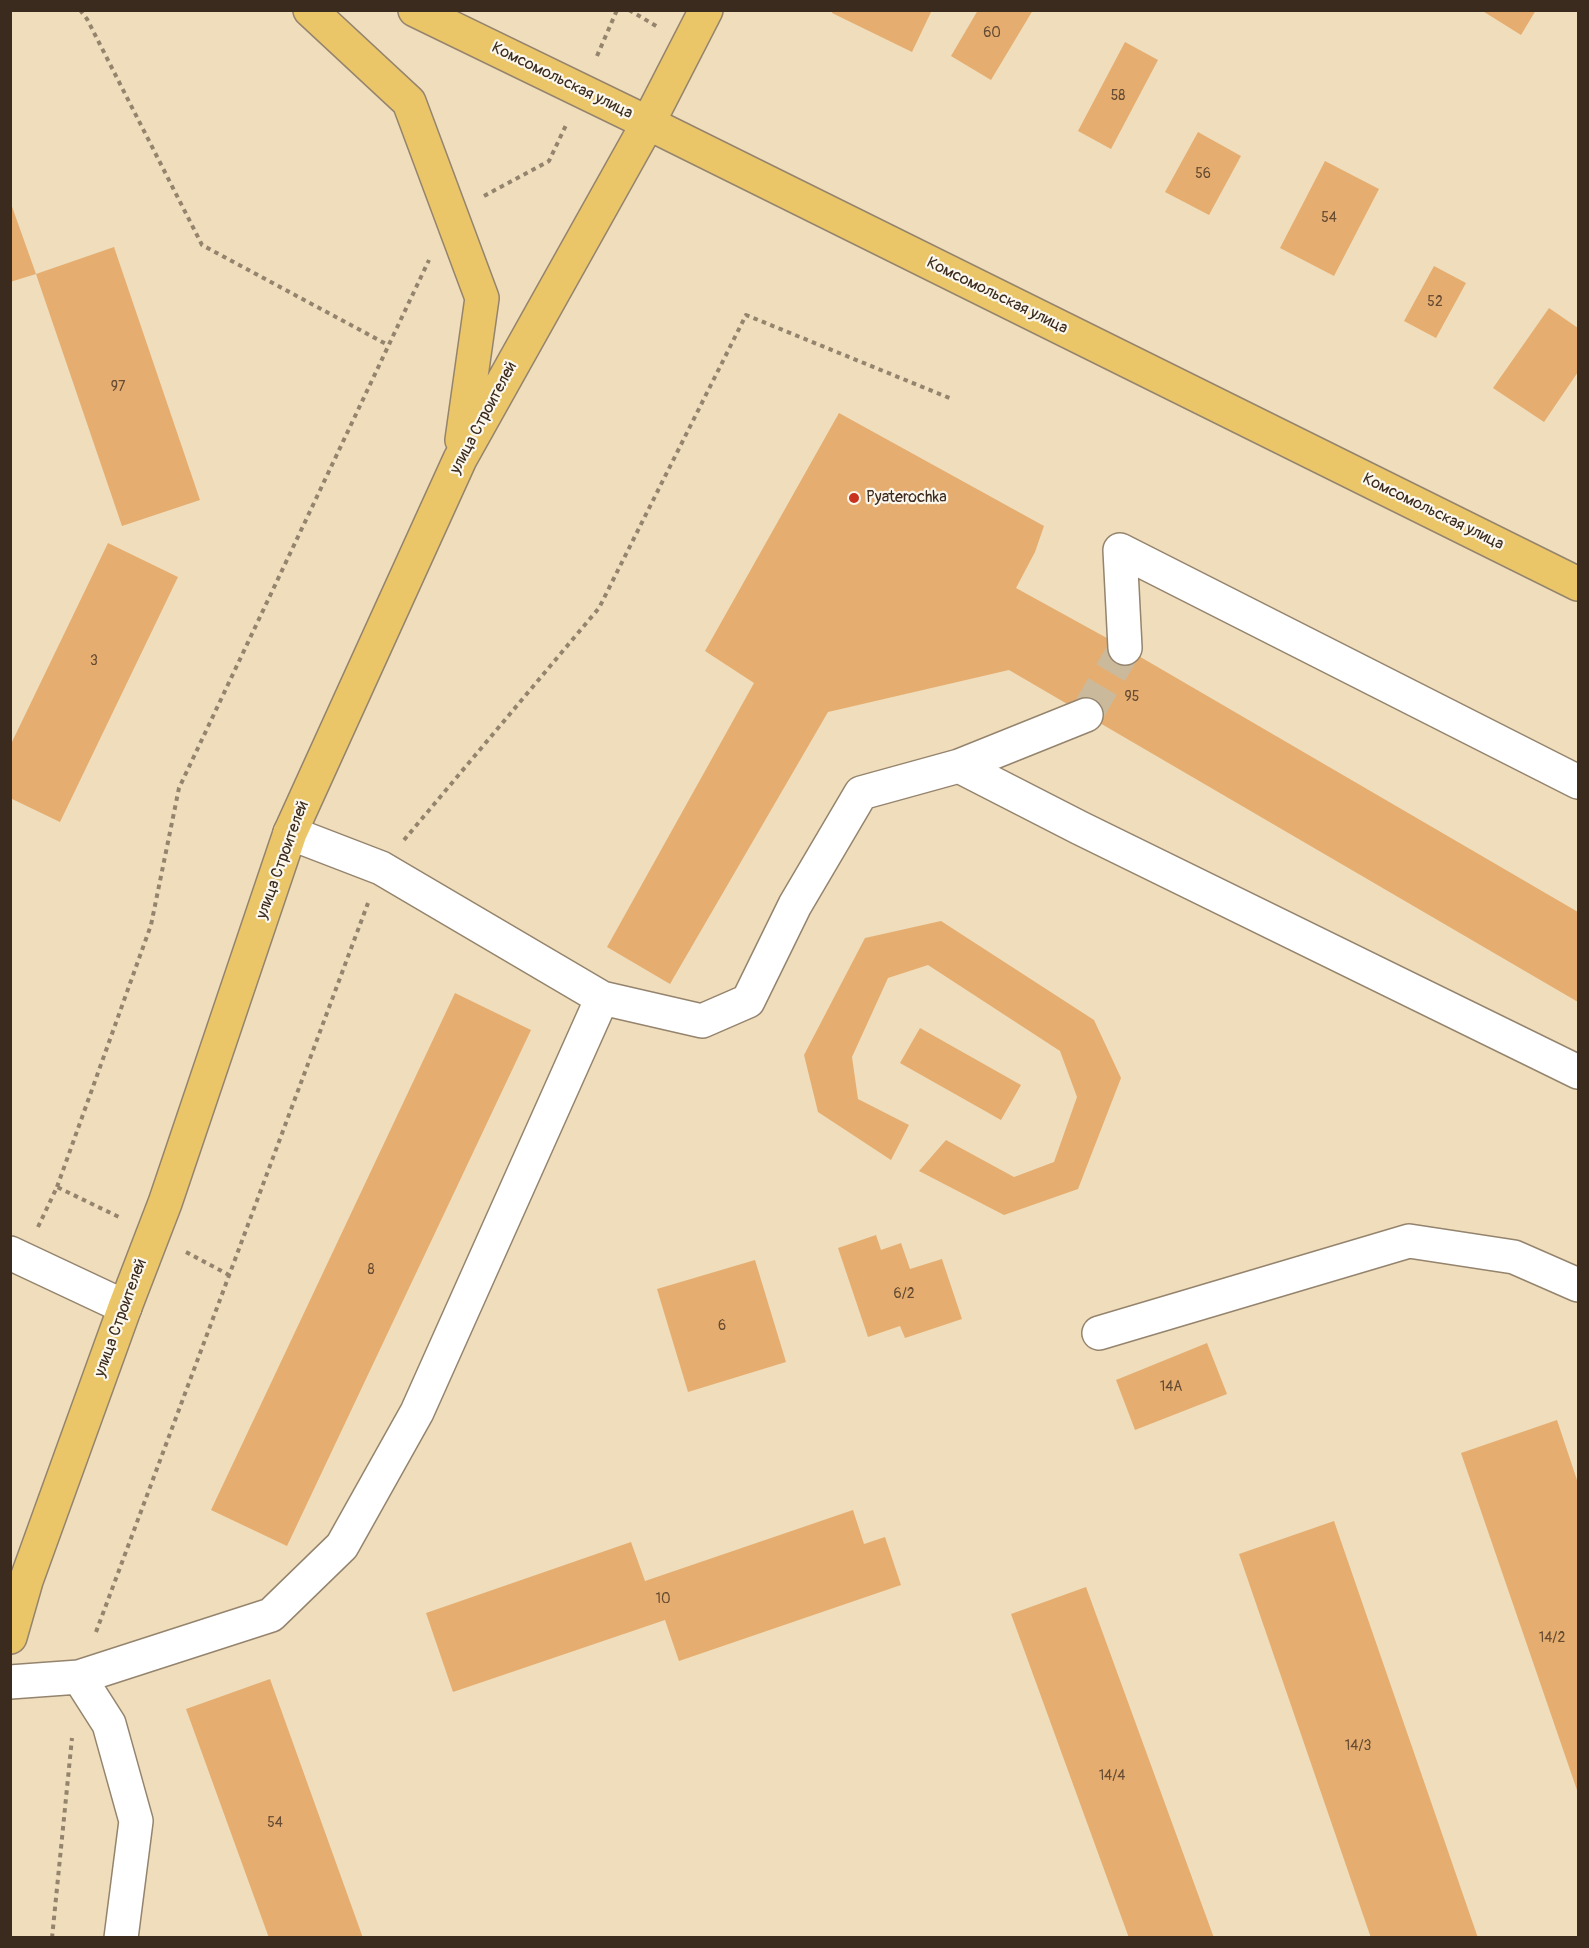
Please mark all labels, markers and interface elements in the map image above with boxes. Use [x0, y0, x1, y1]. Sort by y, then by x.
house number: 60 [983, 25, 1001, 41]
street label: Комсомольская улица [488, 38, 636, 124]
house number: 58 [1111, 88, 1125, 104]
house number: 56 [1195, 166, 1211, 182]
house number: 54 [1321, 210, 1337, 226]
street label: Комсомольская улица [923, 253, 1071, 339]
house number: 52 [1427, 294, 1443, 310]
street label: улица Строителей [446, 359, 522, 477]
house number: 97 [111, 379, 125, 395]
street label: Комсомольская улица [1359, 469, 1507, 555]
place label: Pyaterochka [866, 488, 947, 508]
marker: Pyaterochka [847, 491, 861, 505]
house number: 3 [90, 653, 98, 669]
house number: 95 [1125, 689, 1139, 705]
street label: улица Строителей [253, 798, 313, 922]
street label: улица Строителей [91, 1256, 151, 1380]
house number: 8 [367, 1262, 375, 1278]
house number: 6/2 [894, 1286, 914, 1302]
house number: 6 [718, 1318, 726, 1334]
house number: 14А [1160, 1379, 1182, 1395]
house number: 10 [655, 1591, 671, 1607]
house number: 14/2 [1539, 1630, 1565, 1646]
house number: 14/3 [1345, 1738, 1371, 1754]
house number: 14/4 [1099, 1768, 1125, 1784]
house number: 54 [267, 1815, 283, 1831]

